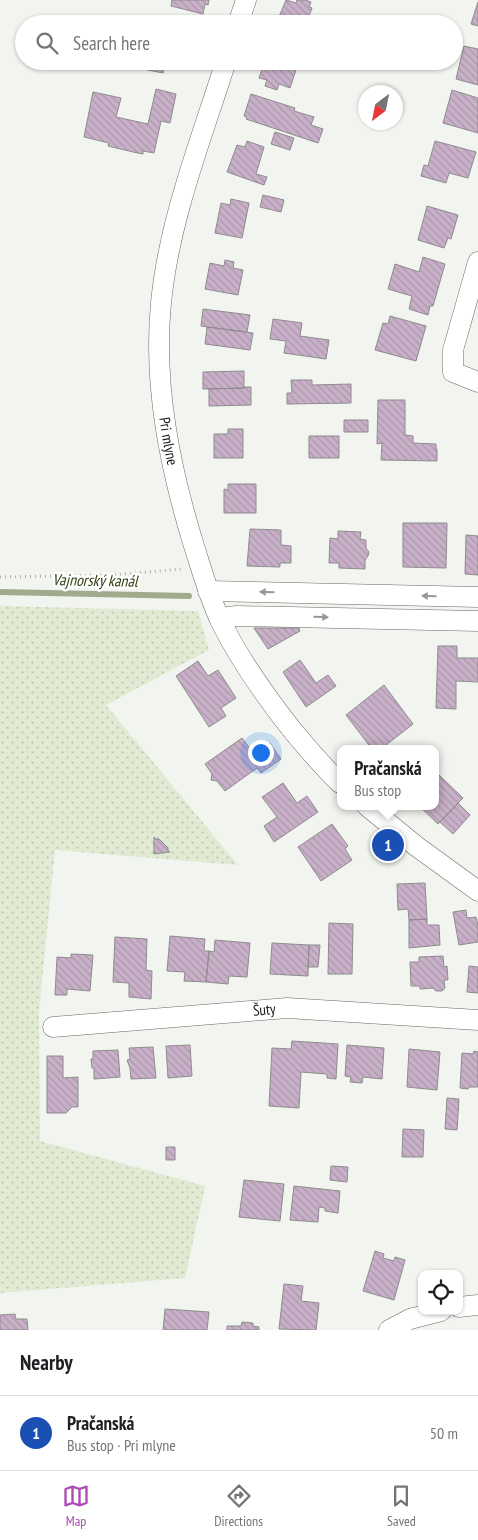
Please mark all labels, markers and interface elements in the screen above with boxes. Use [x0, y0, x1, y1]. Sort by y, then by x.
search box [15, 15, 463, 70]
icon: search [33, 29, 61, 57]
text: Search here [73, 31, 150, 55]
north arrow [358, 85, 403, 130]
street label: Pri mlyne [155, 416, 182, 467]
water label: Vajnorský kanál [52, 569, 139, 591]
one-way arrow [259, 588, 275, 596]
one-way arrow [421, 591, 437, 599]
one-way arrow [313, 614, 329, 622]
your location [248, 740, 274, 766]
popup [337, 745, 439, 810]
text: Pračanská [354, 756, 422, 780]
text: Bus stop [354, 780, 401, 800]
pin: 1 [372, 826, 404, 864]
street label: Šuty [252, 999, 277, 1020]
map controls [418, 1270, 463, 1315]
button: locate [418, 1270, 463, 1315]
text: Nearby [20, 1349, 73, 1376]
text: Pračanská [67, 1411, 134, 1435]
text: 1 [32, 1423, 40, 1443]
text: 50 m [430, 1423, 458, 1443]
text: Bus stop · Pri mlyne [67, 1435, 176, 1455]
tab: Map [62, 1482, 90, 1530]
tab: Directions [214, 1482, 263, 1530]
tab: Saved [387, 1482, 416, 1530]

